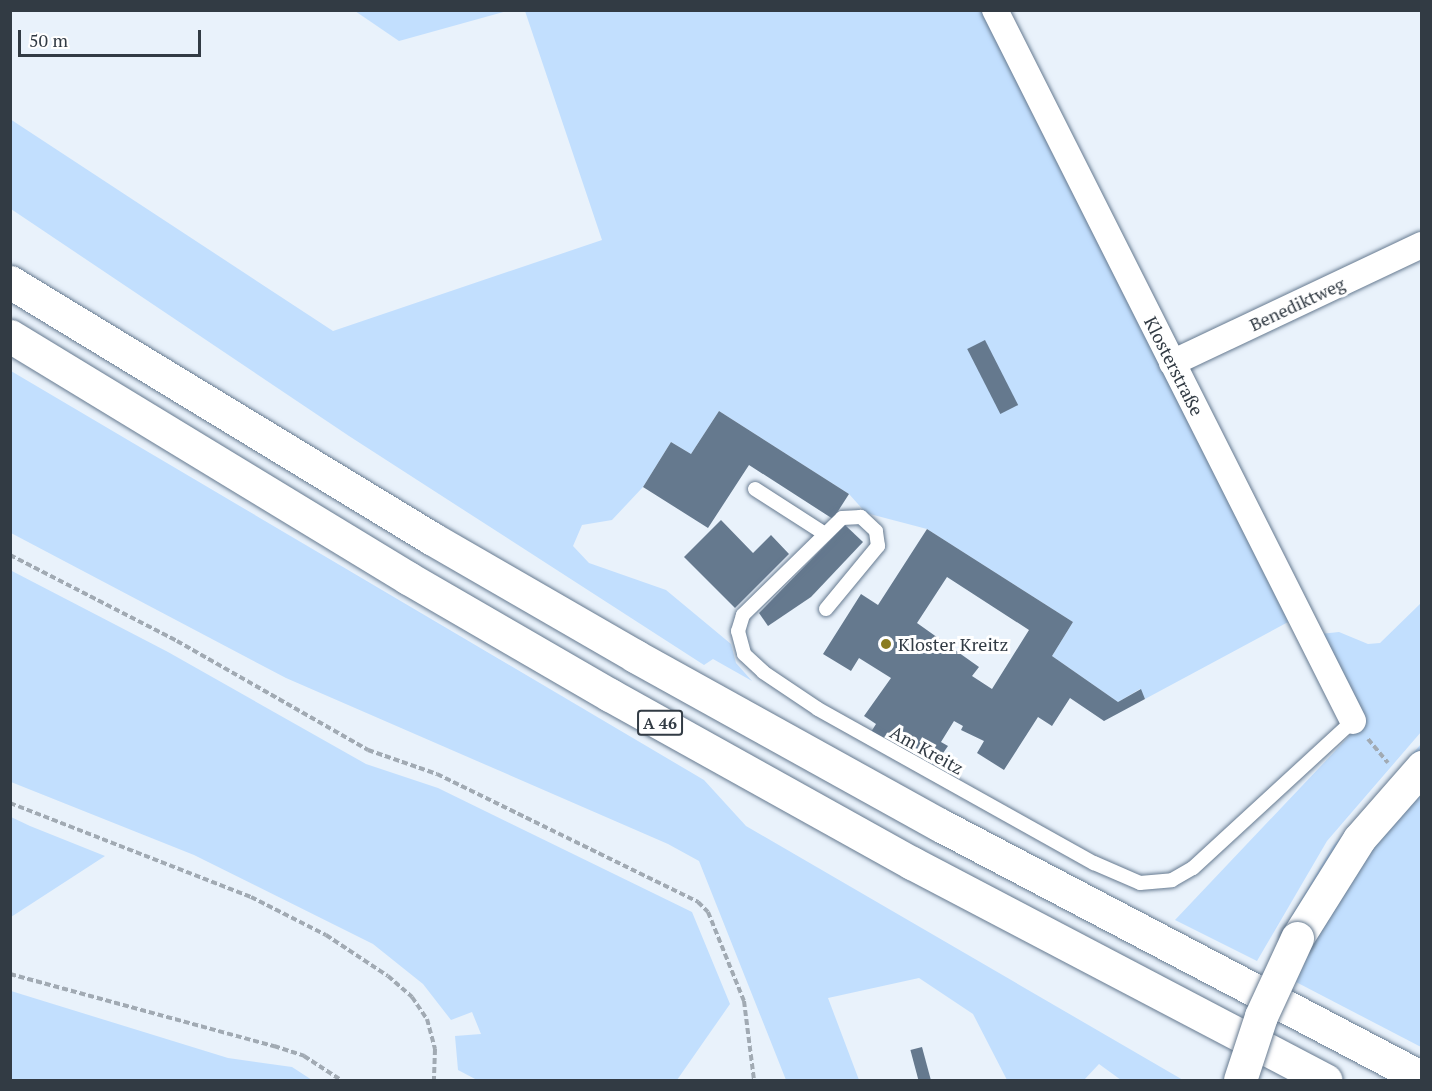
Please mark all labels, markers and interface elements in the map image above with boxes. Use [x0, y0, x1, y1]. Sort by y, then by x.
scale bar [21, 18, 204, 56]
text: 50 m [29, 28, 68, 52]
street label: Benediktweg [1246, 273, 1348, 335]
street label: Klosterstraße [1140, 313, 1208, 419]
place label: Kloster Kreitz [898, 633, 1008, 655]
marker: Kloster Kreitz [879, 637, 893, 651]
road number: A 46 [636, 710, 684, 736]
street label: Am Kreitz [886, 721, 968, 779]

